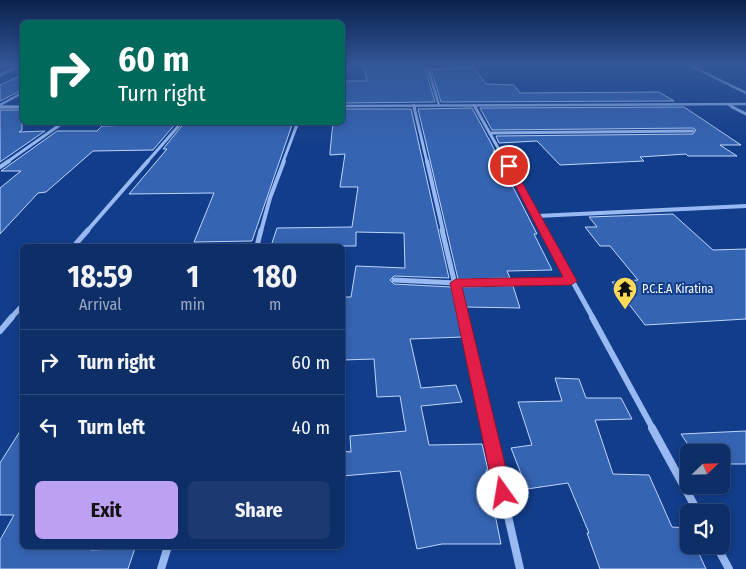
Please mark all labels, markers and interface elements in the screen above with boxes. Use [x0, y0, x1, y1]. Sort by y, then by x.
text: 60 m [118, 38, 189, 80]
icon: right [35, 40, 100, 105]
text: Turn right [118, 80, 206, 107]
pin [488, 145, 530, 187]
icon: arrive [495, 152, 523, 180]
text: 18:59 [67, 259, 133, 295]
text: 1 [186, 259, 199, 295]
text: 180 [253, 259, 298, 295]
temple icon: P.C.E.A Kiratina [612, 276, 638, 310]
place label: P.C.E.A Kiratina [642, 282, 713, 296]
text: Arrival [79, 295, 121, 314]
text: min [180, 295, 205, 314]
text: m [269, 295, 281, 314]
icon: right [35, 348, 63, 376]
text: Turn right [78, 351, 155, 374]
text: 60 m [292, 351, 330, 374]
icon: left [35, 413, 63, 441]
text: Turn left [78, 416, 145, 439]
text: 40 m [292, 416, 330, 439]
north arrow [680, 444, 730, 494]
map controls [680, 444, 730, 554]
position arrow [476, 466, 528, 518]
button: Exit [35, 481, 178, 539]
button: Share [188, 481, 330, 539]
button: sound [680, 504, 730, 554]

